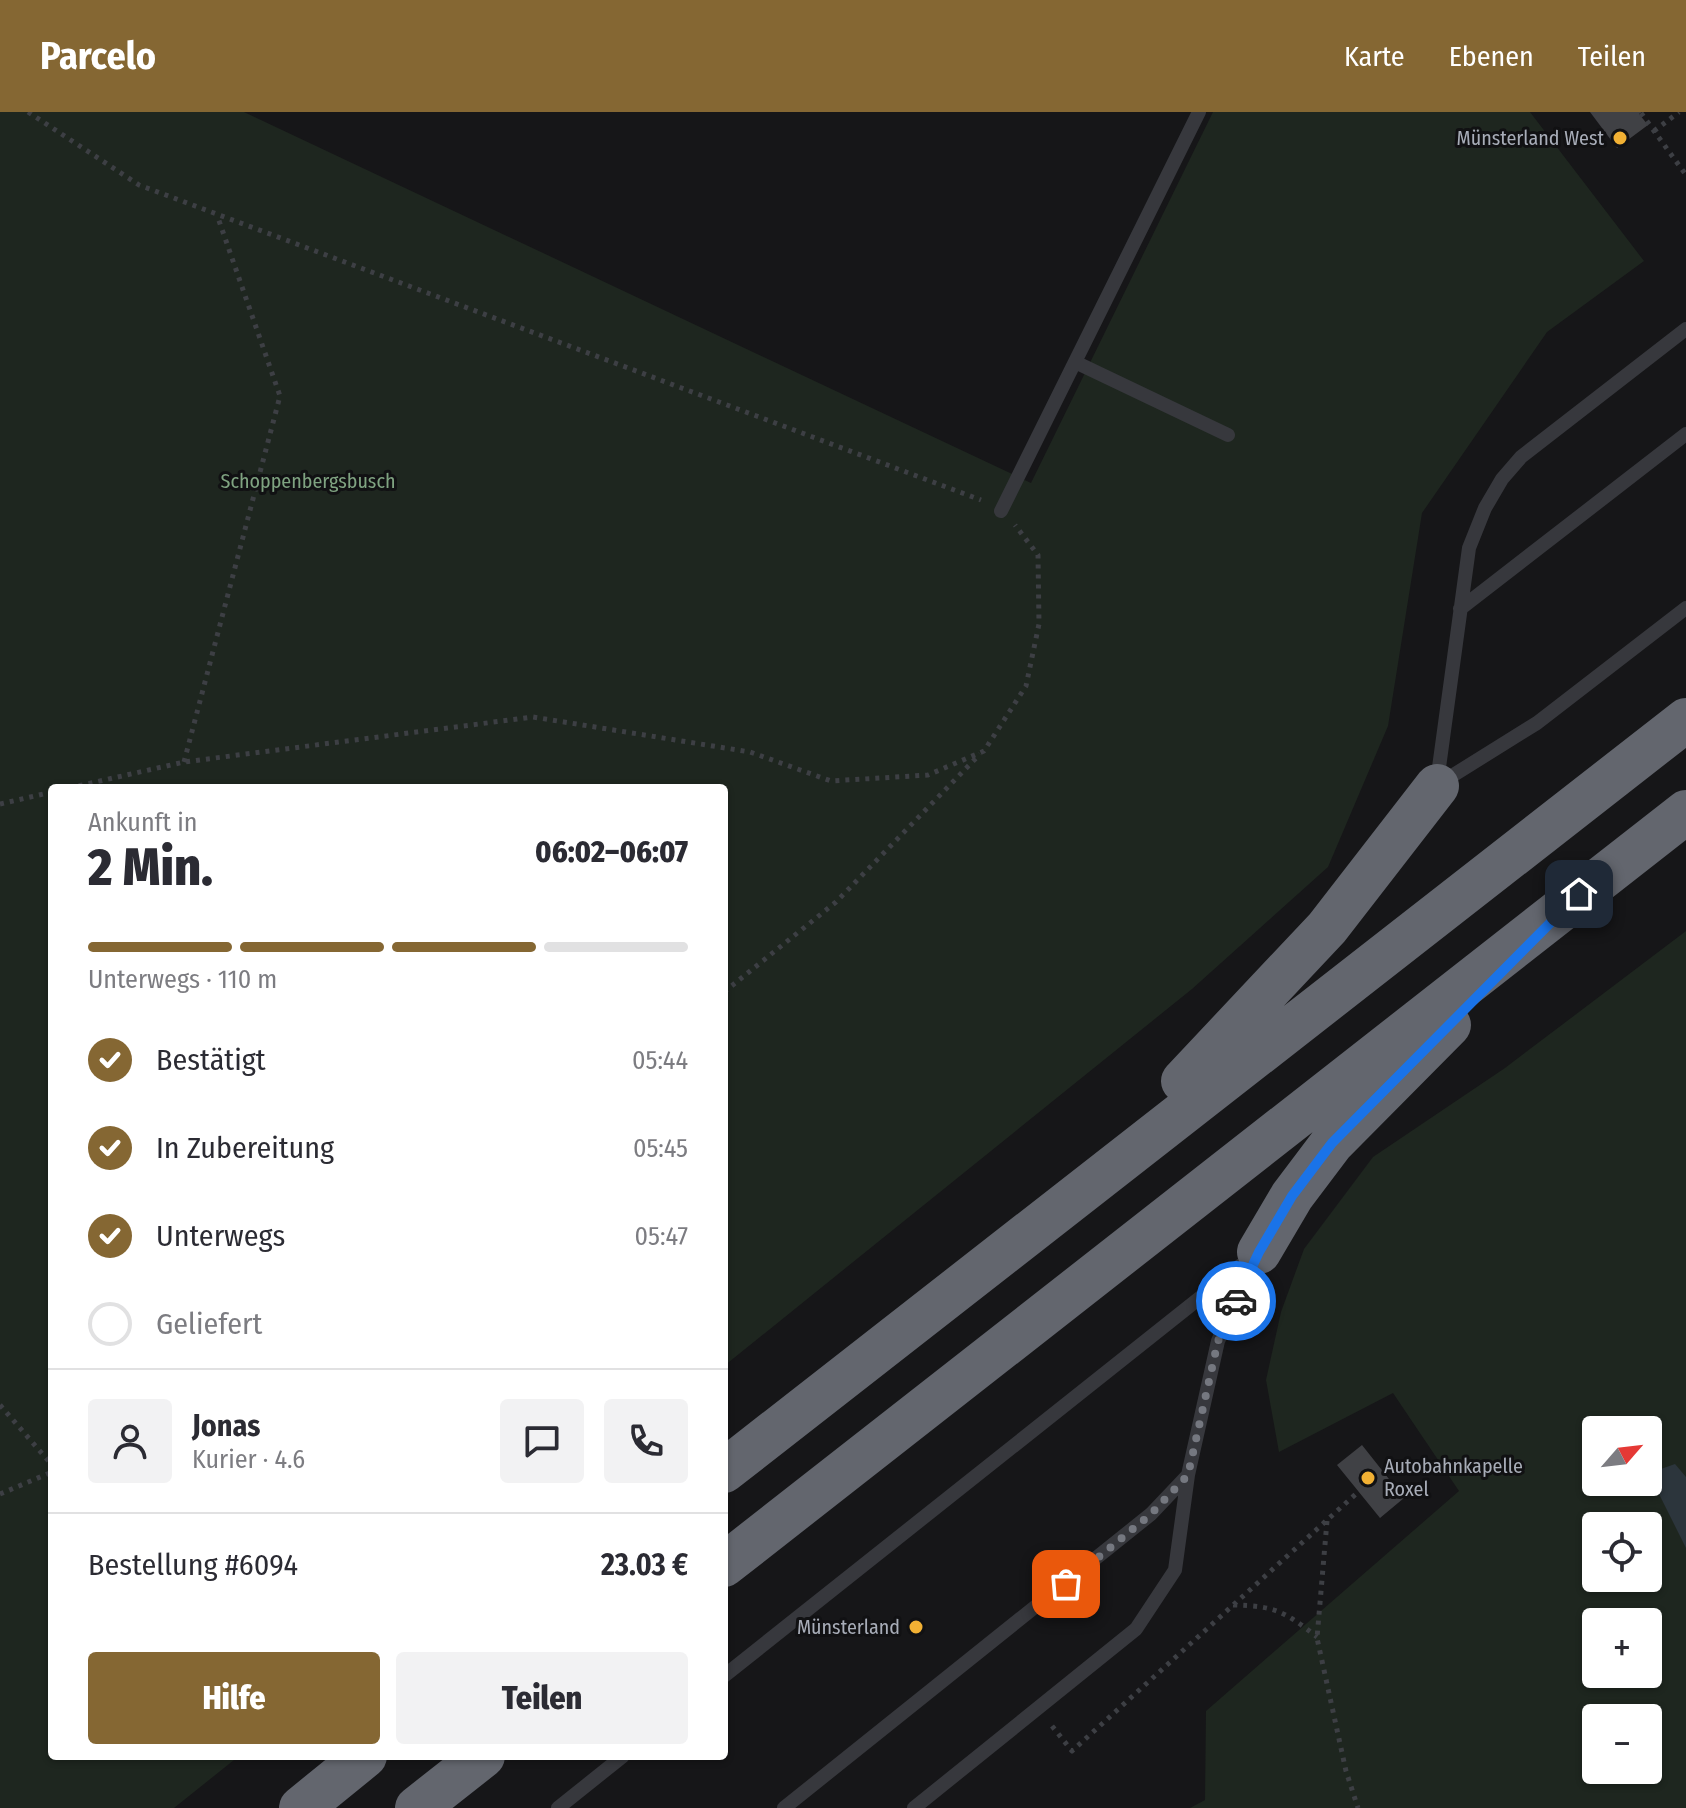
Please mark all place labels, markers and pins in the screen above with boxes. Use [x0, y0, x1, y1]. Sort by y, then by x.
place label: Münsterland West [1456, 126, 1604, 150]
marker: Münsterland West [1611, 129, 1629, 147]
pin [1545, 860, 1613, 928]
place label: Autobahnkapelle Roxel [1384, 1454, 1523, 1501]
marker: Autobahnkapelle Roxel [1359, 1469, 1377, 1487]
pin [1032, 1550, 1100, 1618]
place label: Münsterland [797, 1615, 900, 1639]
marker: Münsterland [907, 1618, 925, 1636]

